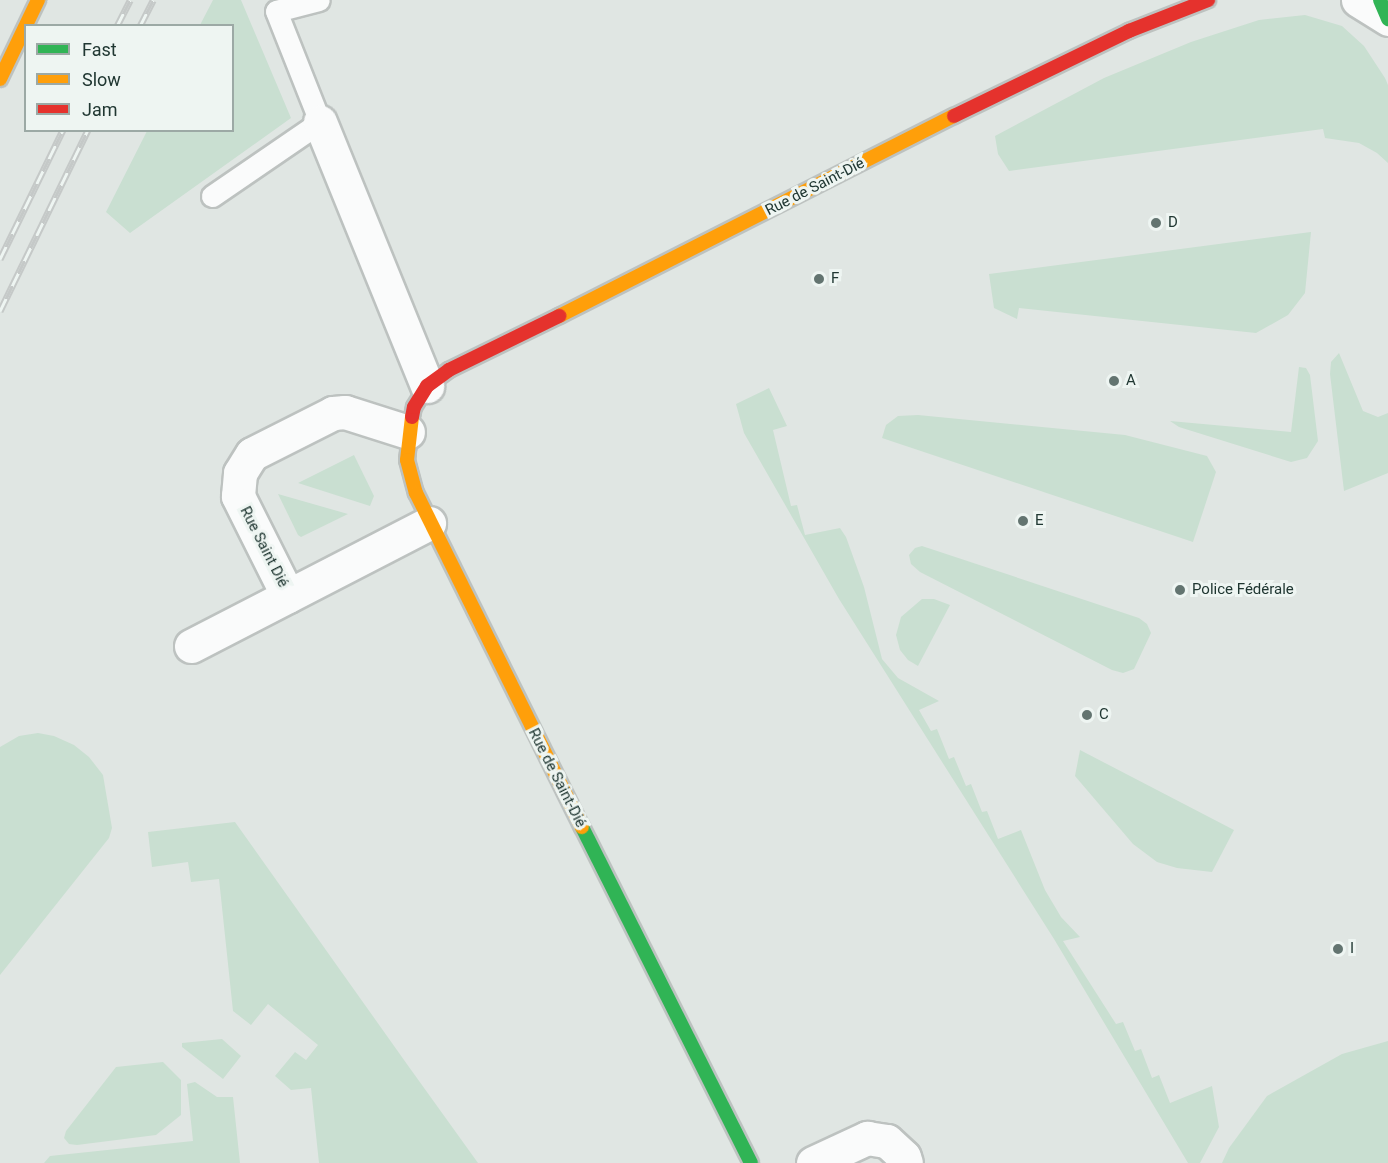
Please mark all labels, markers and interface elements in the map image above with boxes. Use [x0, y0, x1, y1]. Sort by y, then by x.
legend [24, 24, 234, 132]
text: Fast [82, 39, 117, 60]
text: Slow [82, 69, 121, 90]
text: Jam [82, 99, 118, 120]
street label: Rue de Saint-Dié [762, 154, 868, 220]
place label: D [1168, 214, 1178, 232]
marker: D [1149, 216, 1163, 230]
place label: F [831, 270, 839, 288]
marker: F [812, 272, 826, 286]
place label: A [1126, 372, 1136, 390]
marker: A [1107, 374, 1121, 388]
street label: Rue Saint Dié [236, 504, 292, 590]
place label: E [1035, 512, 1044, 530]
marker: E [1016, 514, 1030, 528]
place label: Police Fédérale [1192, 581, 1294, 599]
marker: Police Fédérale [1173, 583, 1187, 597]
place label: C [1099, 706, 1109, 724]
marker: C [1080, 708, 1094, 722]
street label: Rue de Saint-Dié [524, 725, 590, 831]
place label: I [1350, 940, 1354, 958]
marker: I [1331, 942, 1345, 956]

